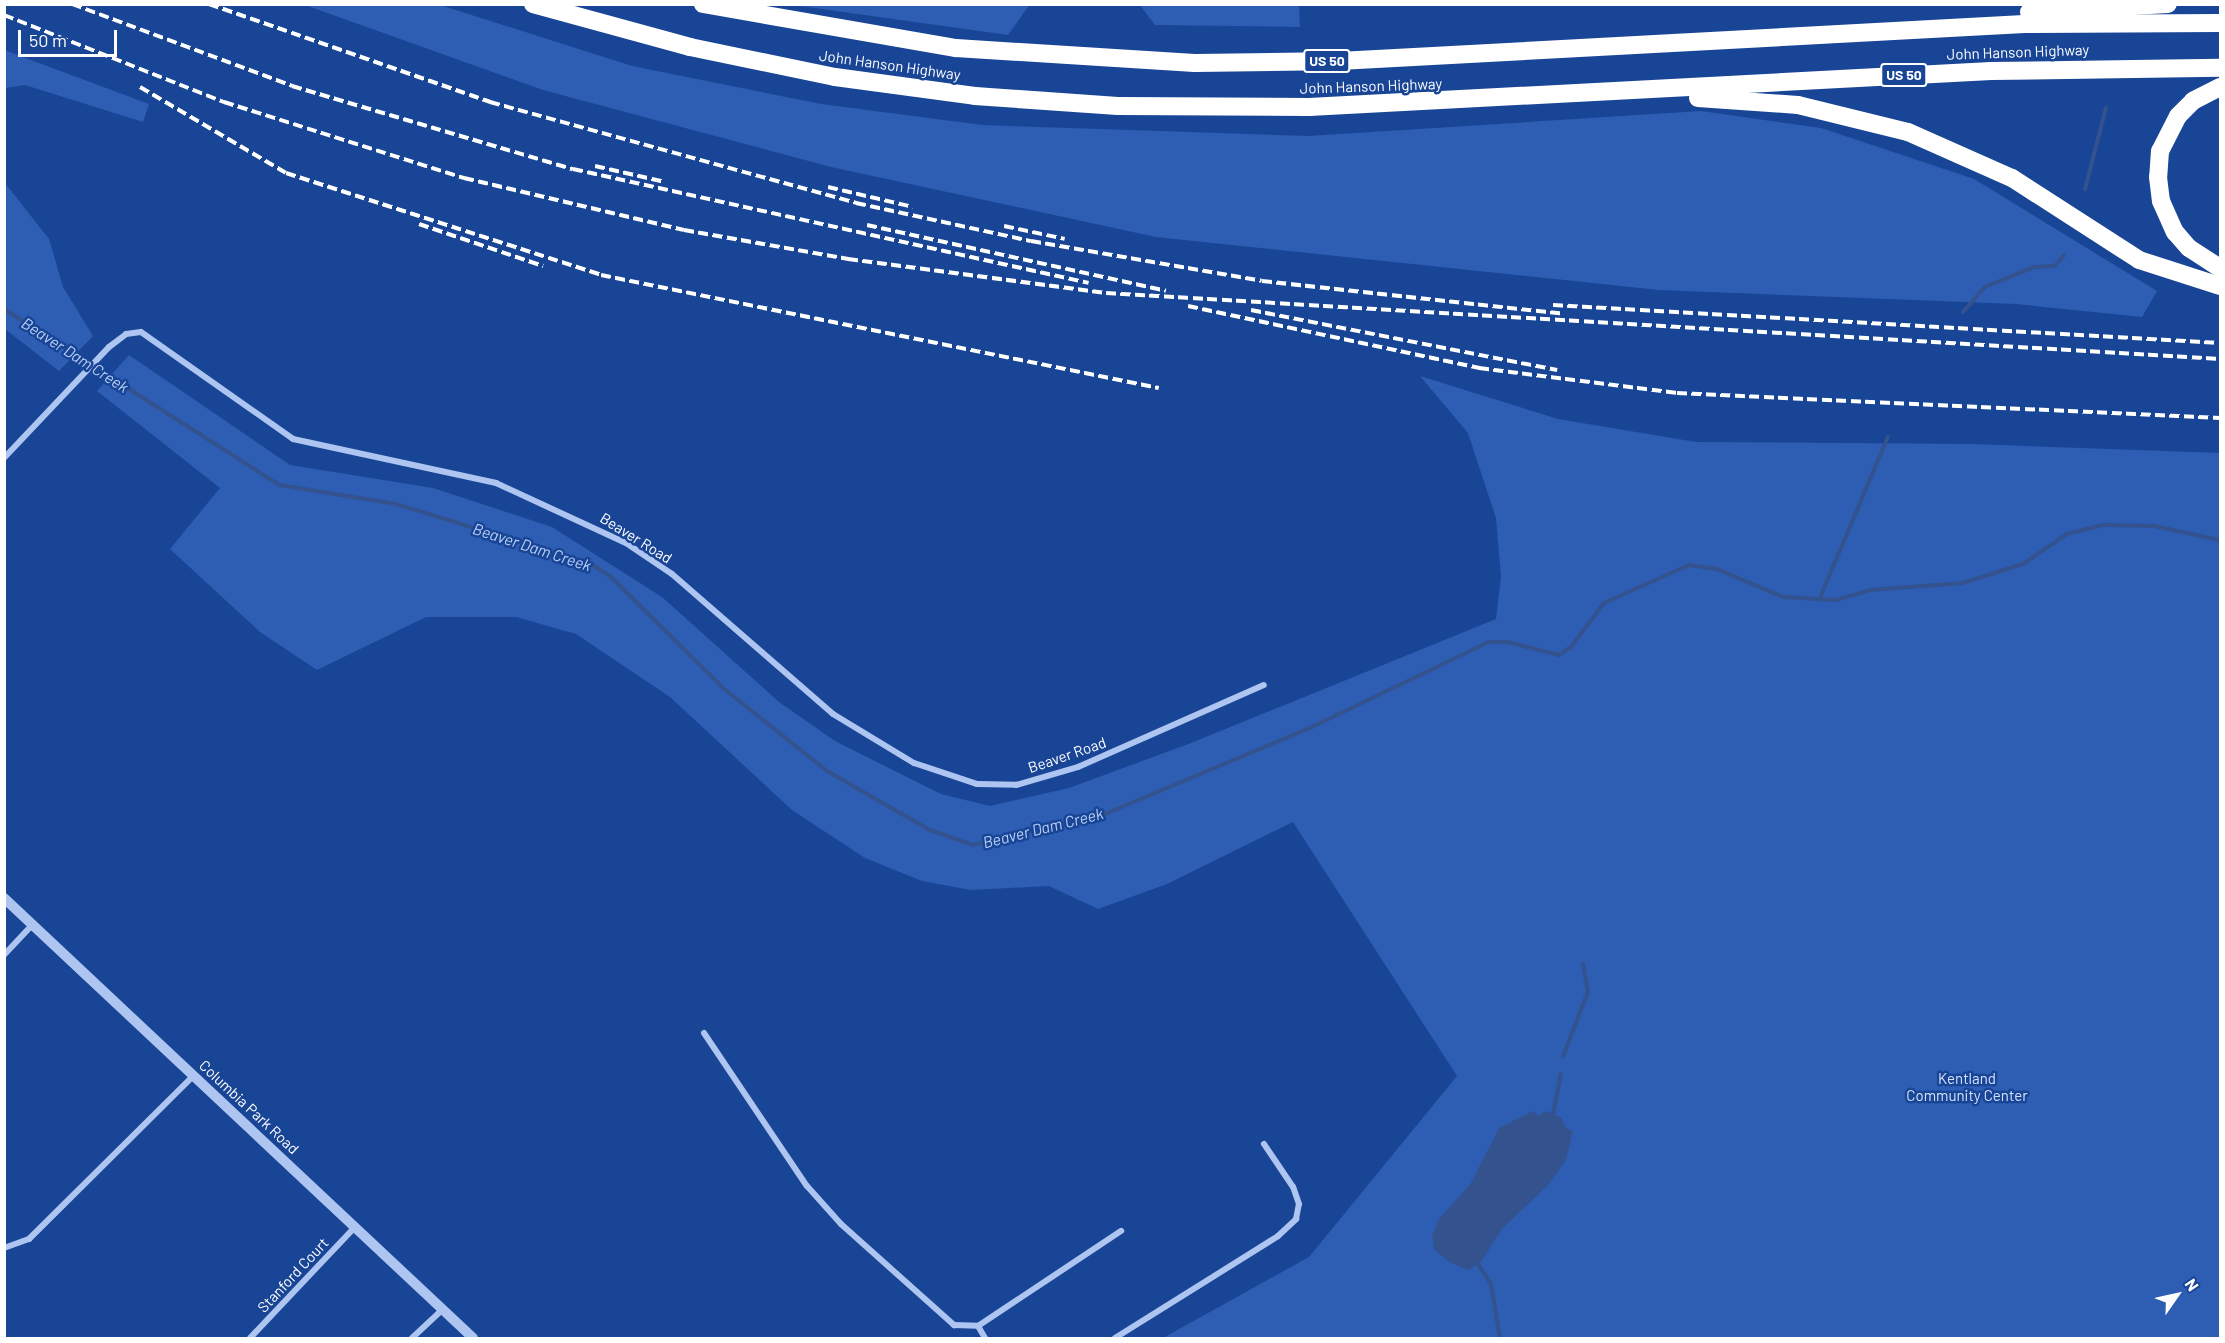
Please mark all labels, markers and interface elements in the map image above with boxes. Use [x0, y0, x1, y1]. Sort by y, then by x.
scale bar [21, 18, 120, 56]
text: 50 m [29, 29, 67, 51]
street label: John Hanson Highway [1946, 41, 2090, 63]
street label: John Hanson Highway [818, 46, 962, 84]
road number: US 50 [1303, 50, 1351, 72]
road number: US 50 [1880, 64, 1928, 86]
street label: John Hanson Highway [1299, 75, 1443, 97]
water label: Beaver Dam Creek [18, 313, 132, 397]
street label: Beaver Road [597, 509, 675, 567]
water label: Beaver Dam Creek [470, 519, 594, 575]
street label: Beaver Road [1026, 733, 1108, 777]
water label: Beaver Dam Creek [981, 804, 1105, 852]
street label: Columbia Park Road [196, 1056, 302, 1158]
park label: Kentland Community Center [1906, 1069, 2028, 1104]
street label: Stanford Court [254, 1234, 332, 1316]
north arrow [2147, 1265, 2207, 1325]
text: N [2181, 1275, 2203, 1294]

